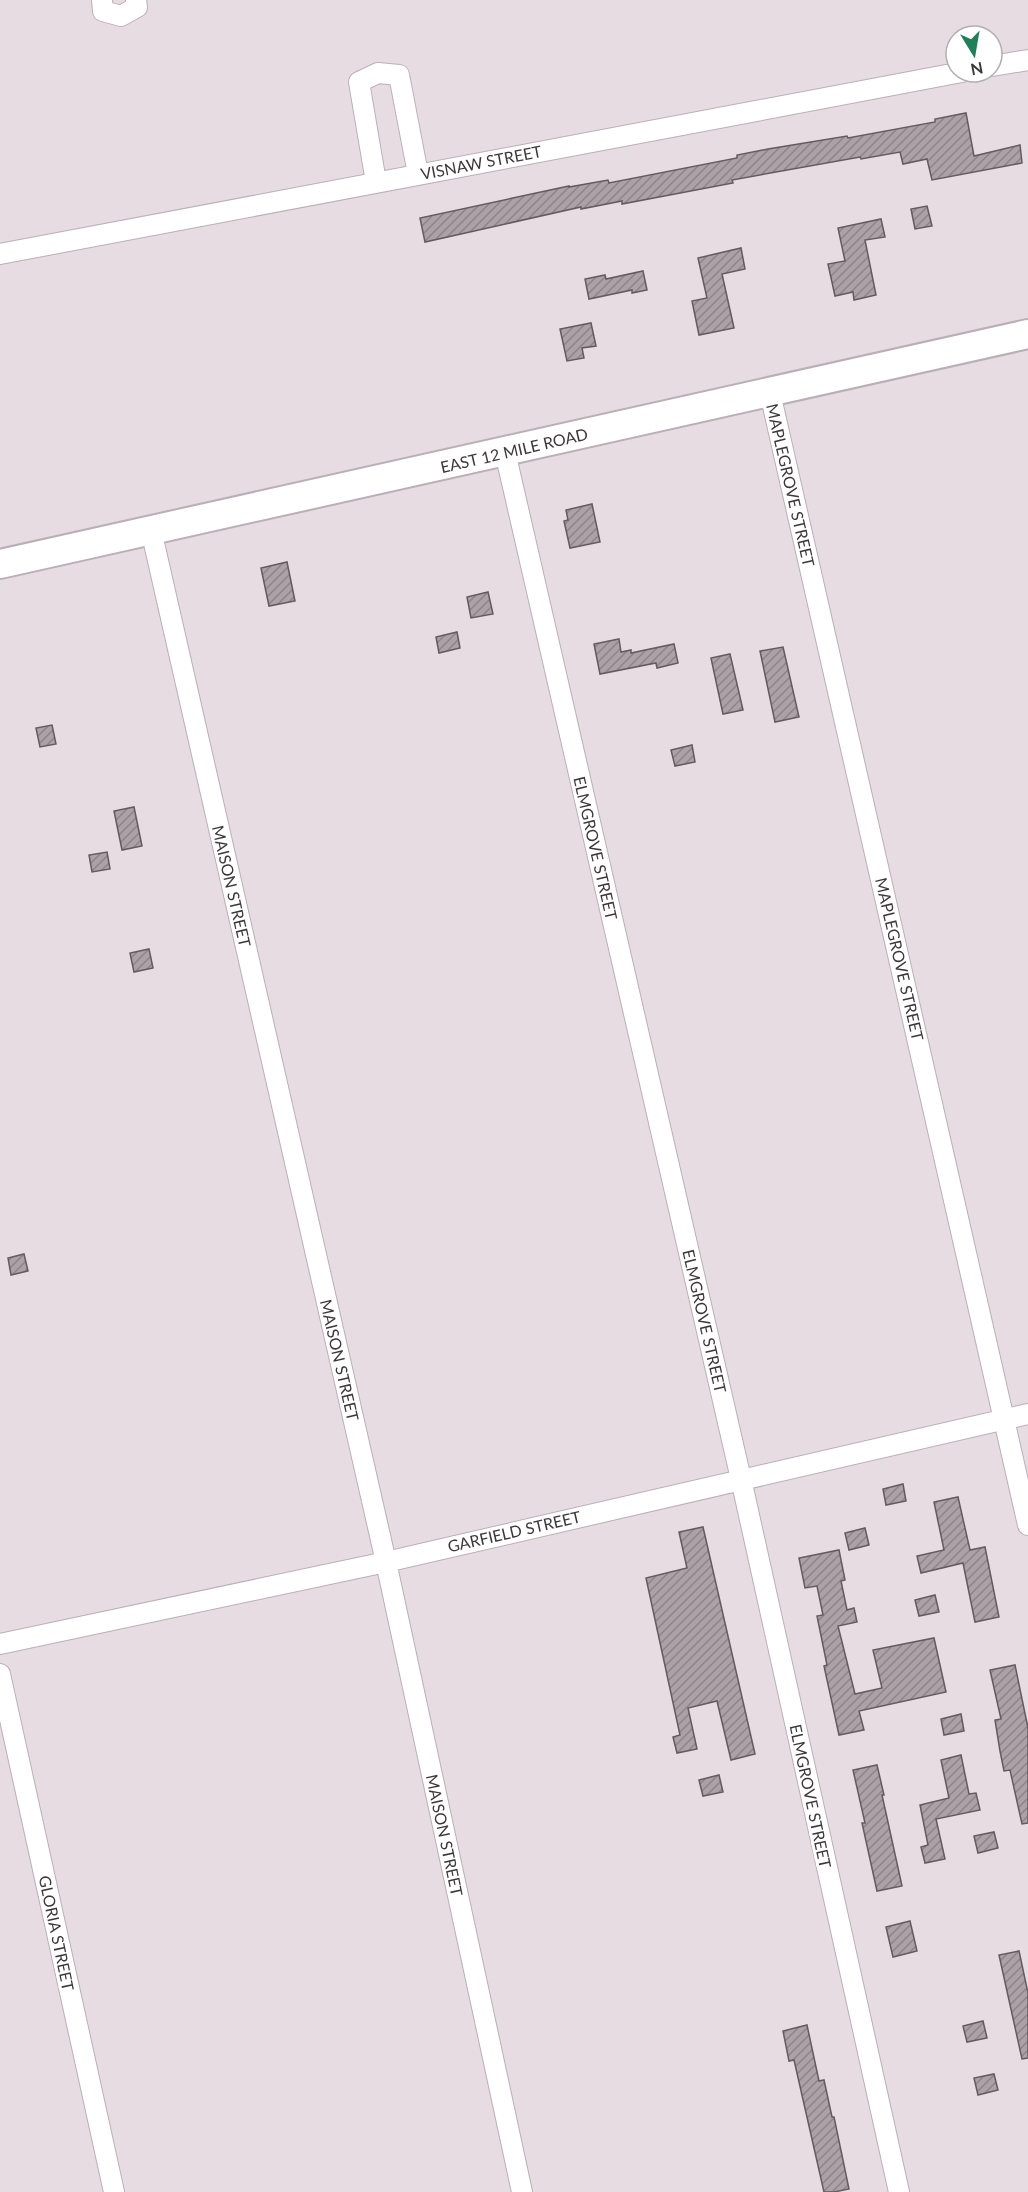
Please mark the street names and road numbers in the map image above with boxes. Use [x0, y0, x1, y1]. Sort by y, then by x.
street label: VISNAW STREET [419, 141, 544, 183]
street label: MAPLEGROVE STREET [763, 402, 819, 569]
street label: EAST 12 MILE ROAD [438, 424, 590, 476]
street label: ELMGROVE STREET [570, 774, 622, 922]
street label: MAISON STREET [209, 823, 255, 949]
street label: MAPLEGROVE STREET [872, 876, 928, 1043]
street label: ELMGROVE STREET [679, 1247, 731, 1395]
street label: MAISON STREET [317, 1297, 363, 1423]
street label: GARFIELD STREET [446, 1506, 583, 1556]
street label: ELMGROVE STREET [786, 1722, 836, 1870]
street label: MAISON STREET [423, 1772, 467, 1898]
street label: GLORIA STREET [36, 1874, 79, 1993]

